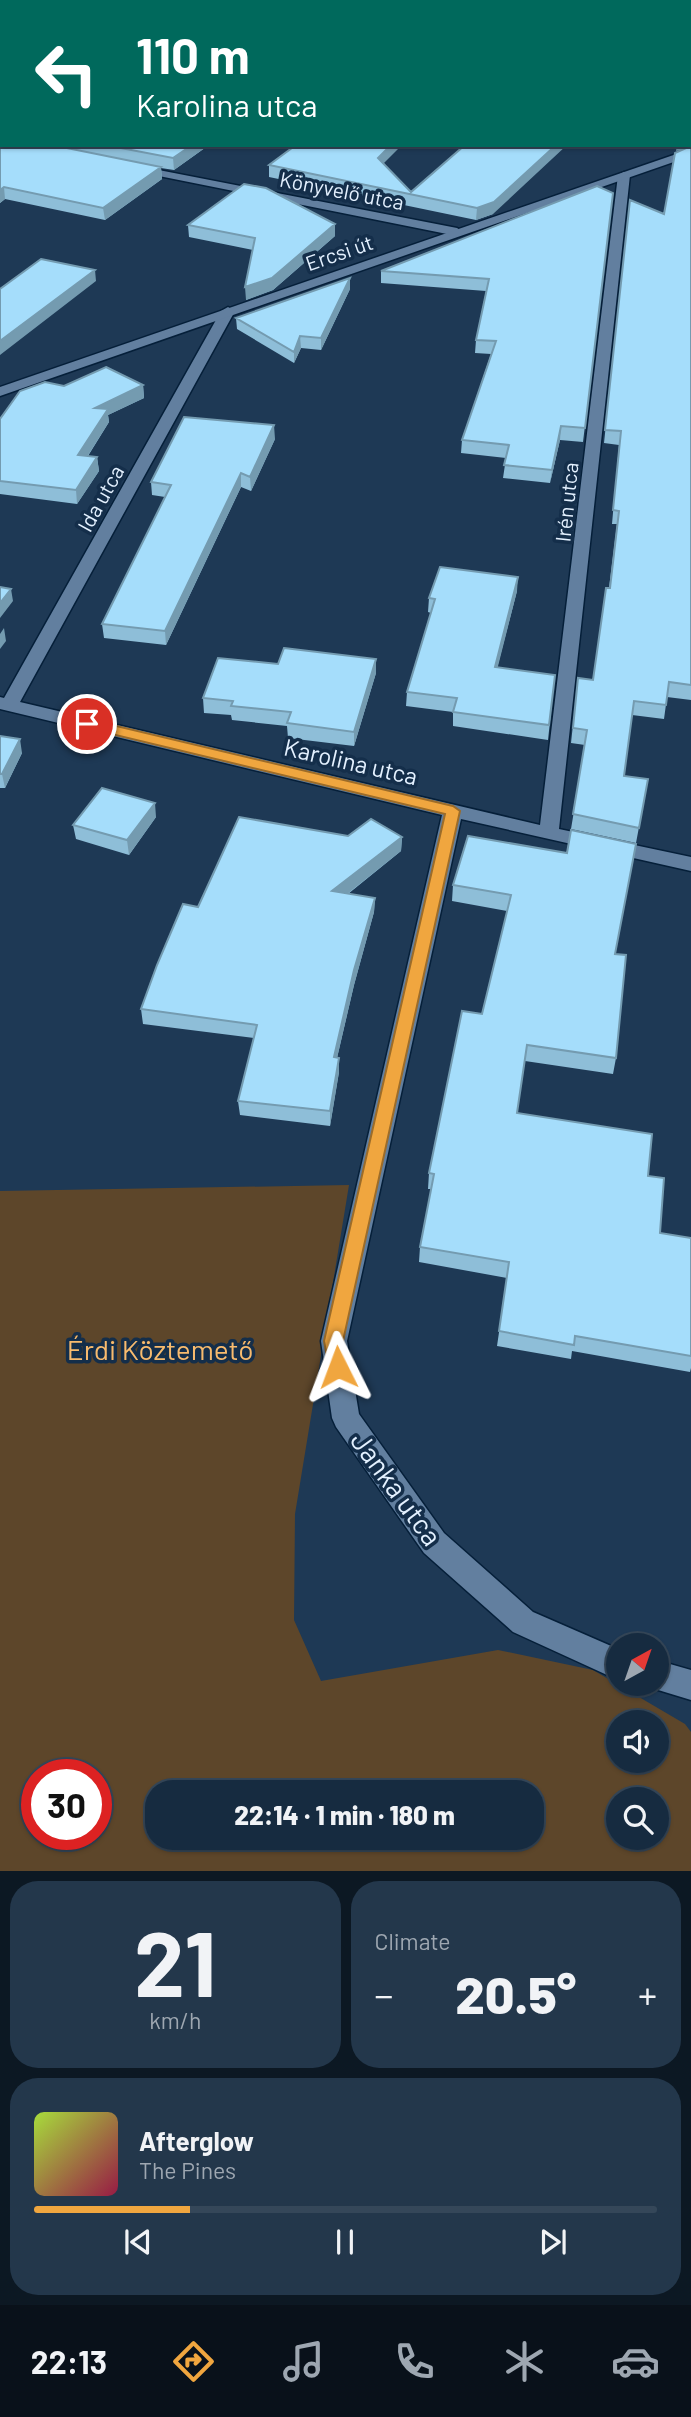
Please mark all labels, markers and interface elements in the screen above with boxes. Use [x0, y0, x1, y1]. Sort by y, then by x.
text: 110 m [136, 25, 250, 84]
icon: left [21, 28, 112, 119]
text: Karolina utca [136, 85, 318, 123]
street label: Könyvelő utca [278, 166, 406, 214]
street label: Ercsi út [302, 229, 376, 275]
street label: Ida utca [72, 460, 128, 536]
street label: Irén utca [549, 461, 583, 543]
pin [57, 694, 117, 754]
icon: arrive [68, 705, 106, 743]
street label: Karolina utca [281, 732, 421, 790]
position arrow [301, 1330, 375, 1404]
park label: Érdi Köztemető [67, 1332, 253, 1366]
street label: Janka utca [344, 1424, 450, 1552]
north arrow [606, 1633, 668, 1696]
map controls [606, 1633, 669, 1850]
button: sound [606, 1710, 669, 1773]
speed limit sign: 30 [21, 1759, 112, 1850]
button: search [606, 1787, 669, 1850]
text: 22:14 · 1 min · 180 m [234, 1799, 455, 1830]
text: 21 [134, 1906, 217, 2015]
text: Climate [375, 1927, 451, 1955]
text: 20.5° [455, 1962, 576, 2024]
text: − [375, 1971, 394, 2017]
text: + [638, 1971, 657, 2017]
text: km/h [149, 2006, 201, 2034]
text: Afterglow [139, 2125, 254, 2156]
text: The Pines [139, 2156, 236, 2184]
icon: previous [119, 2223, 157, 2261]
icon: pause [326, 2223, 364, 2261]
icon: next [534, 2223, 572, 2261]
icon: directions [169, 2337, 218, 2386]
icon: music [279, 2337, 328, 2386]
icon: phone [390, 2337, 439, 2386]
icon: climate [500, 2337, 549, 2386]
icon: car [611, 2337, 660, 2386]
text: 22:13 [31, 2342, 107, 2380]

